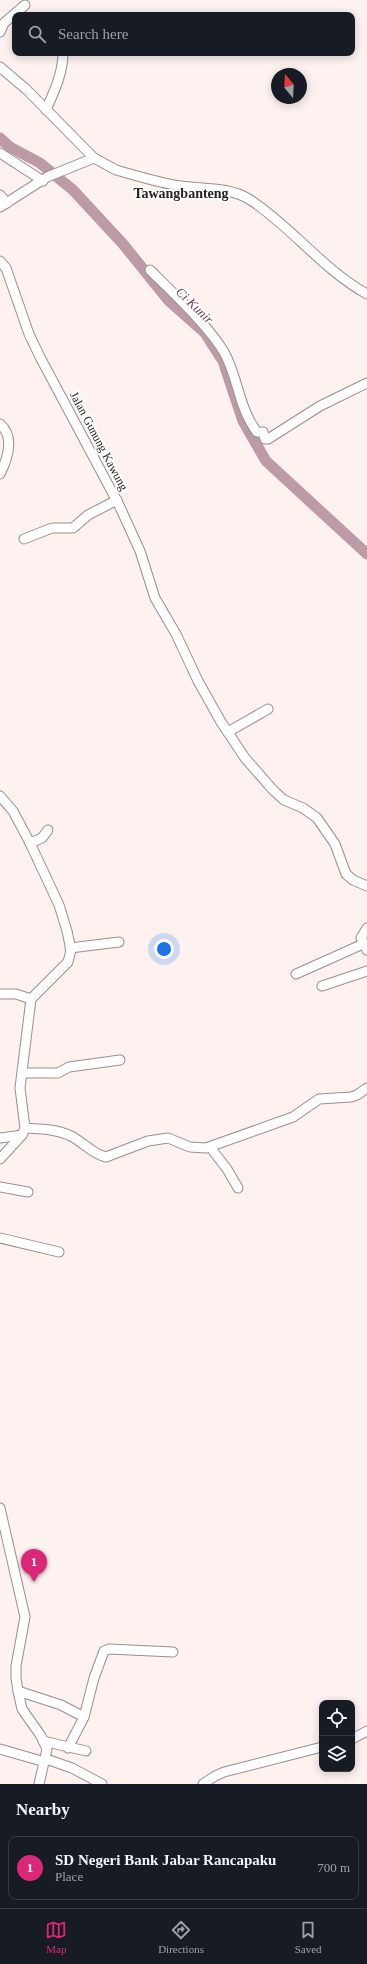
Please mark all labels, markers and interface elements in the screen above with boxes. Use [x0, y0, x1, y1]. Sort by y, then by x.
search box [12, 12, 355, 56]
icon: search [26, 23, 48, 45]
text: Search here [58, 26, 128, 42]
north arrow [271, 68, 307, 104]
district label: Tawangbanteng [133, 186, 229, 201]
water label: Ci Kunir [173, 284, 217, 327]
street label: Jalan Gunung Kawung [67, 389, 131, 493]
your location [154, 939, 174, 959]
pin: 1 [21, 1549, 47, 1582]
map controls [319, 1700, 355, 1772]
button: locate [319, 1700, 355, 1736]
button: layers [319, 1736, 355, 1772]
text: Nearby [16, 1800, 70, 1819]
text: SD Negeri Bank Jabar Rancapaku [55, 1852, 276, 1868]
text: 1 [27, 1860, 33, 1875]
text: 700 m [317, 1860, 350, 1875]
text: Place [55, 1869, 83, 1884]
tab: Map [45, 1919, 67, 1955]
tab: Directions [158, 1919, 204, 1955]
tab: Saved [295, 1919, 322, 1955]

